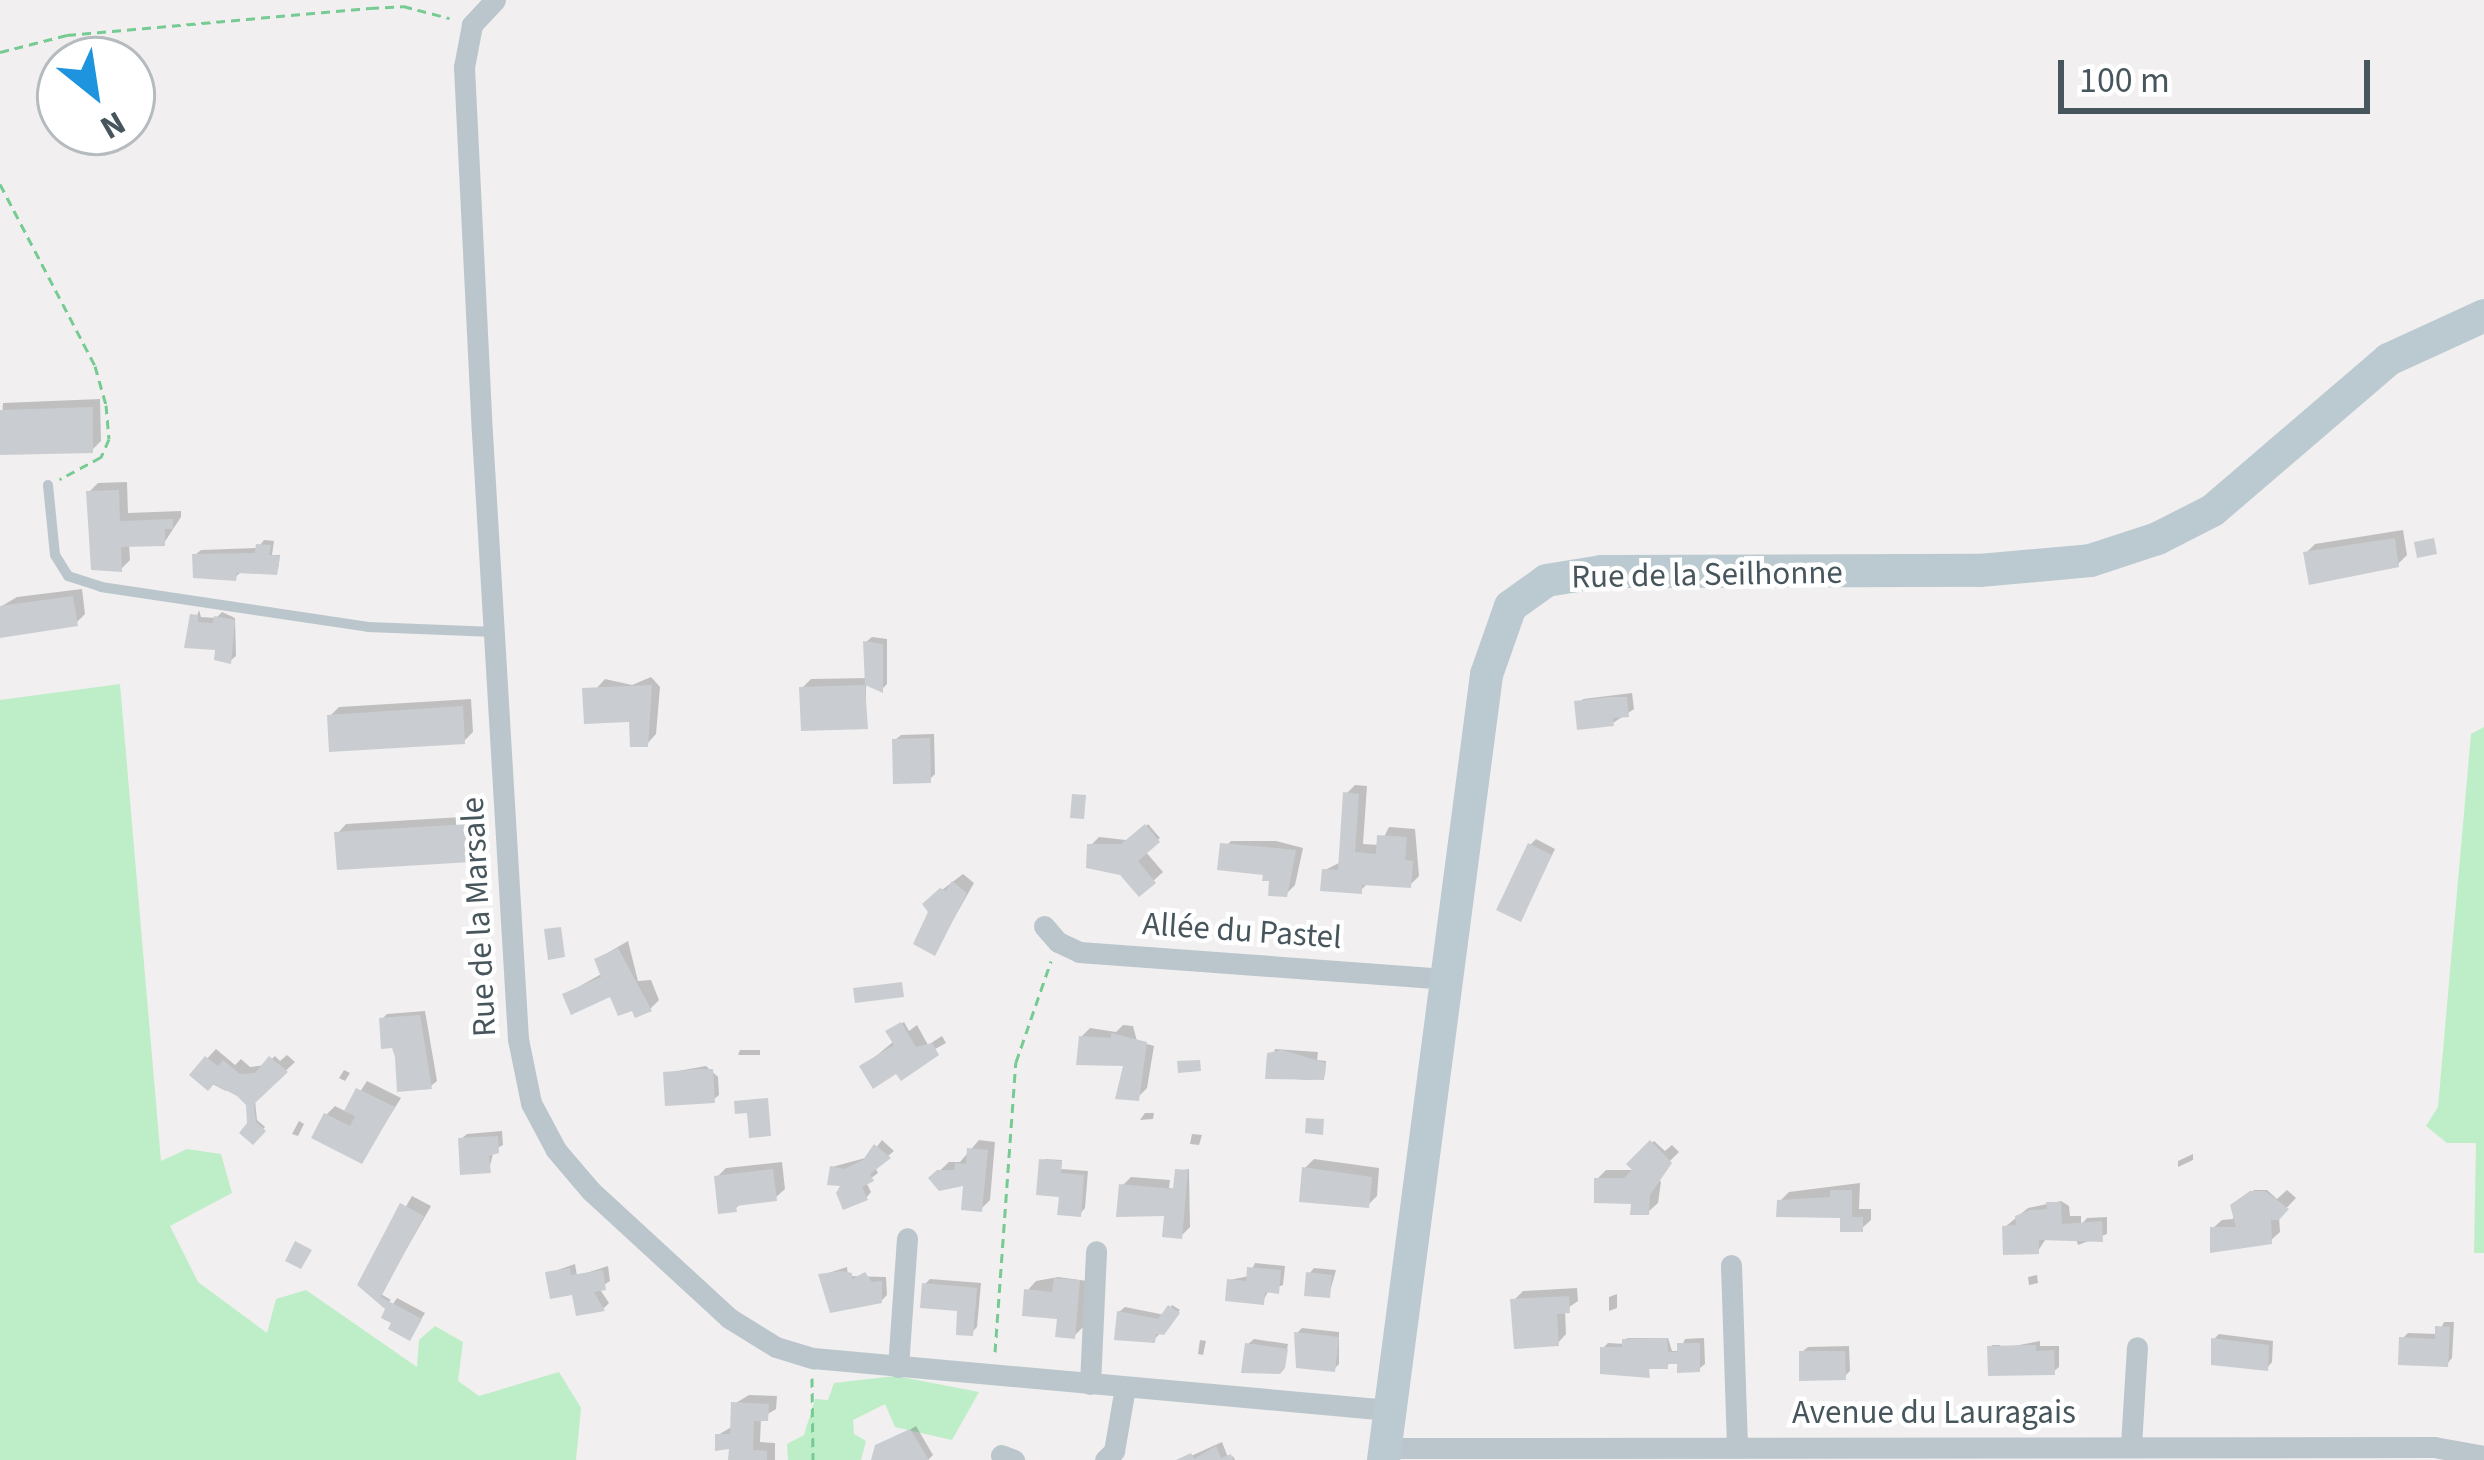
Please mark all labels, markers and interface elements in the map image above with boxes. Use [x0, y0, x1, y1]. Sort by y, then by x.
north arrow [36, 36, 156, 156]
scale bar [2064, 36, 2376, 110]
text: 100 m [2079, 55, 2170, 106]
text: N [92, 99, 134, 151]
street label: Rue de la Seilhonne [1571, 553, 1843, 597]
street label: Rue de la Marsale [453, 796, 505, 1038]
street label: Allée du Pastel [1141, 904, 1343, 958]
street label: Avenue du Lauragais [1792, 1393, 2076, 1433]

